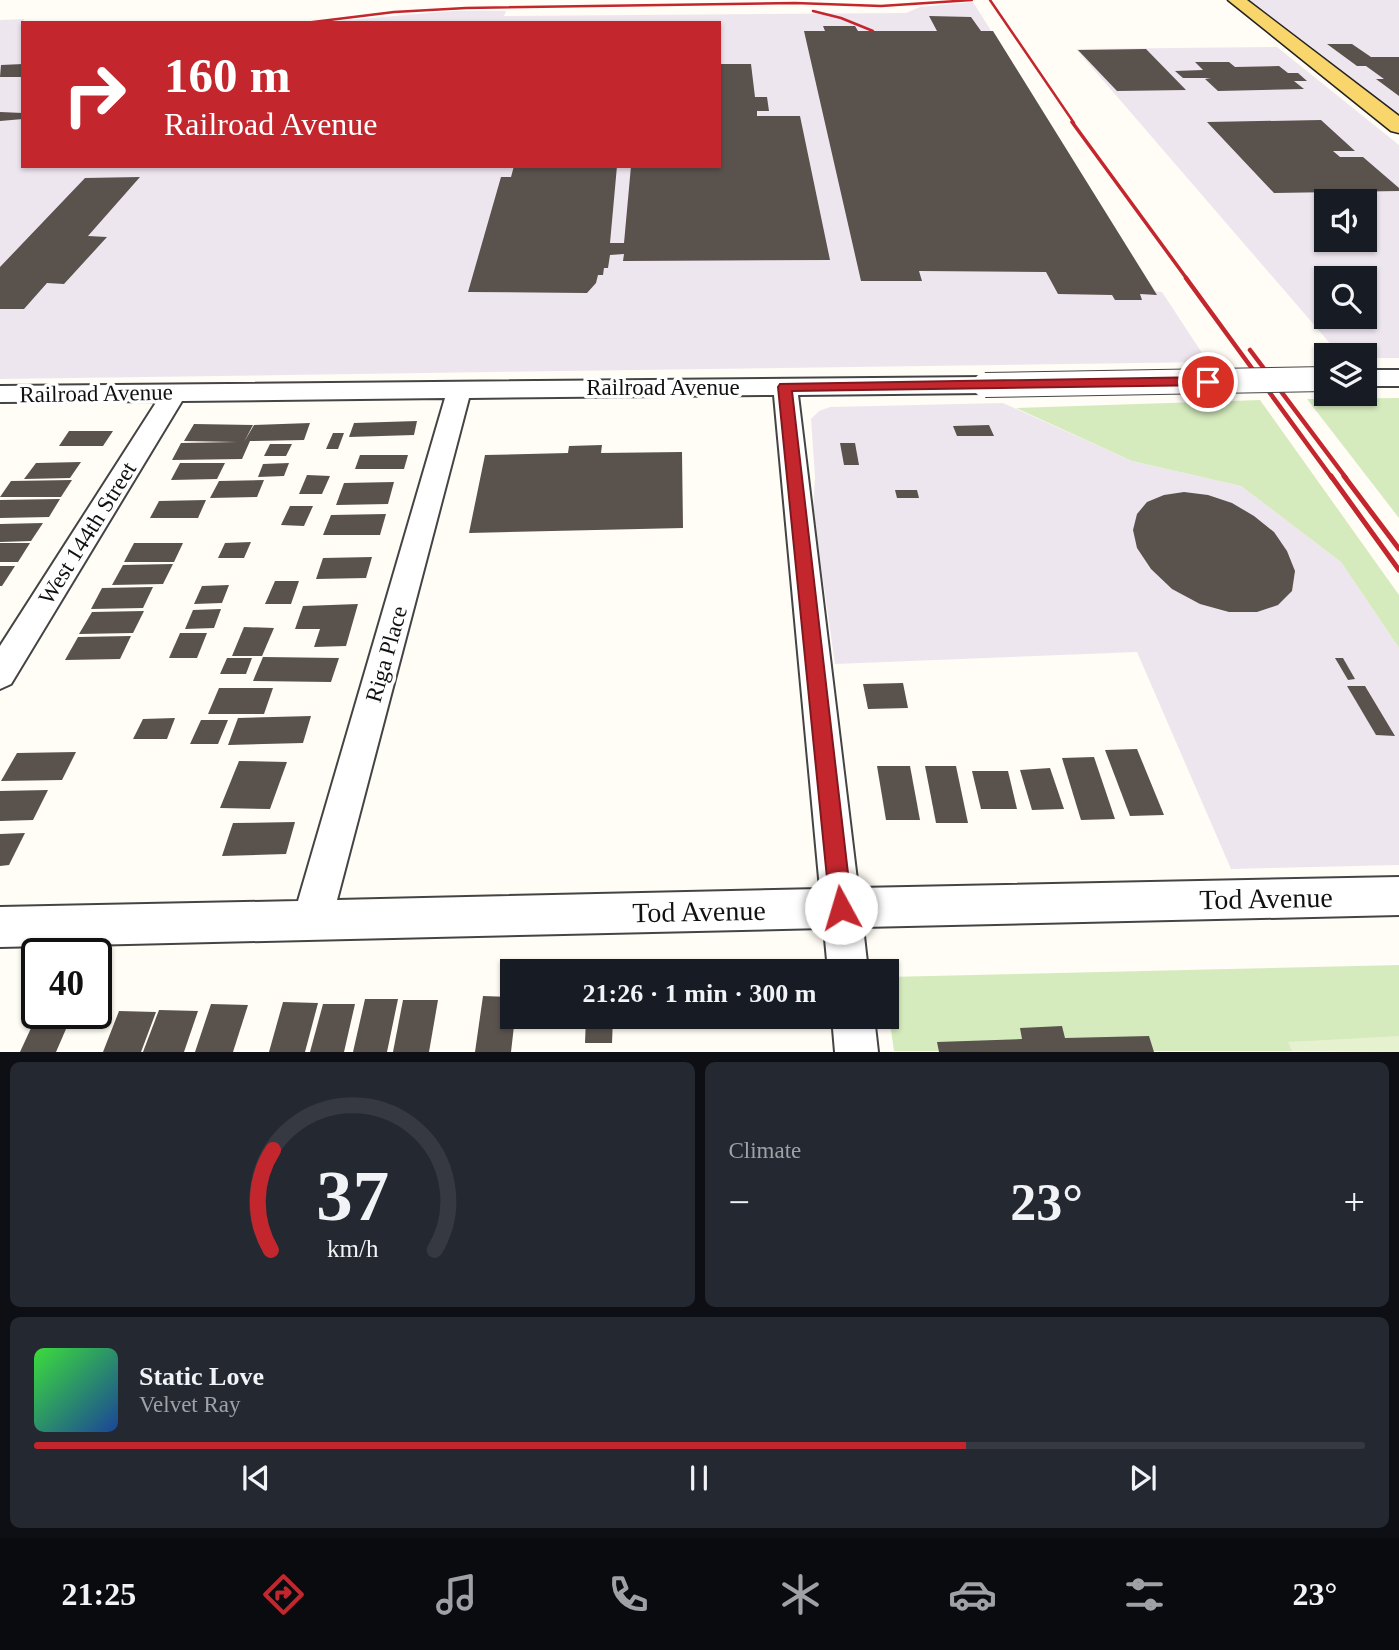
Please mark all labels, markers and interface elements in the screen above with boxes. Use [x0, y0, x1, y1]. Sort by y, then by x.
text: 160 m [164, 48, 291, 103]
icon: right [49, 49, 140, 140]
text: Railroad Avenue [164, 106, 378, 142]
map controls [1314, 189, 1377, 406]
button: sound [1314, 189, 1377, 252]
button: search [1314, 266, 1377, 329]
button: layers [1314, 343, 1377, 406]
pin [1178, 352, 1238, 412]
icon: arrive [1189, 363, 1227, 401]
street label: Railroad Avenue [586, 375, 740, 400]
street label: Railroad Avenue [19, 380, 173, 407]
street label: West 144th Street [34, 457, 142, 609]
street label: Riga Place [361, 603, 412, 705]
position arrow [804, 871, 878, 945]
street label: Tod Avenue [1199, 882, 1333, 915]
street label: Tod Avenue [632, 895, 766, 928]
speed limit sign: 40 [21, 938, 112, 1029]
text: 21:26 · 1 min · 300 m [583, 979, 817, 1008]
text: Climate [729, 1138, 801, 1163]
text: 37 [316, 1156, 389, 1237]
text: 23° [1010, 1174, 1083, 1231]
text: − [729, 1181, 750, 1223]
text: + [1344, 1181, 1365, 1223]
text: km/h [327, 1235, 378, 1262]
text: Static Love [139, 1362, 264, 1391]
text: Velvet Ray [139, 1392, 241, 1417]
icon: previous [237, 1459, 275, 1497]
icon: pause [680, 1459, 718, 1497]
icon: next [1124, 1459, 1162, 1497]
icon: directions [259, 1570, 308, 1619]
icon: music [432, 1570, 481, 1619]
icon: phone [604, 1570, 653, 1619]
icon: climate [776, 1570, 825, 1619]
icon: car [948, 1570, 997, 1619]
icon: filters [1120, 1570, 1169, 1619]
text: 21:25 [62, 1576, 136, 1612]
text: 23° [1293, 1576, 1337, 1612]

